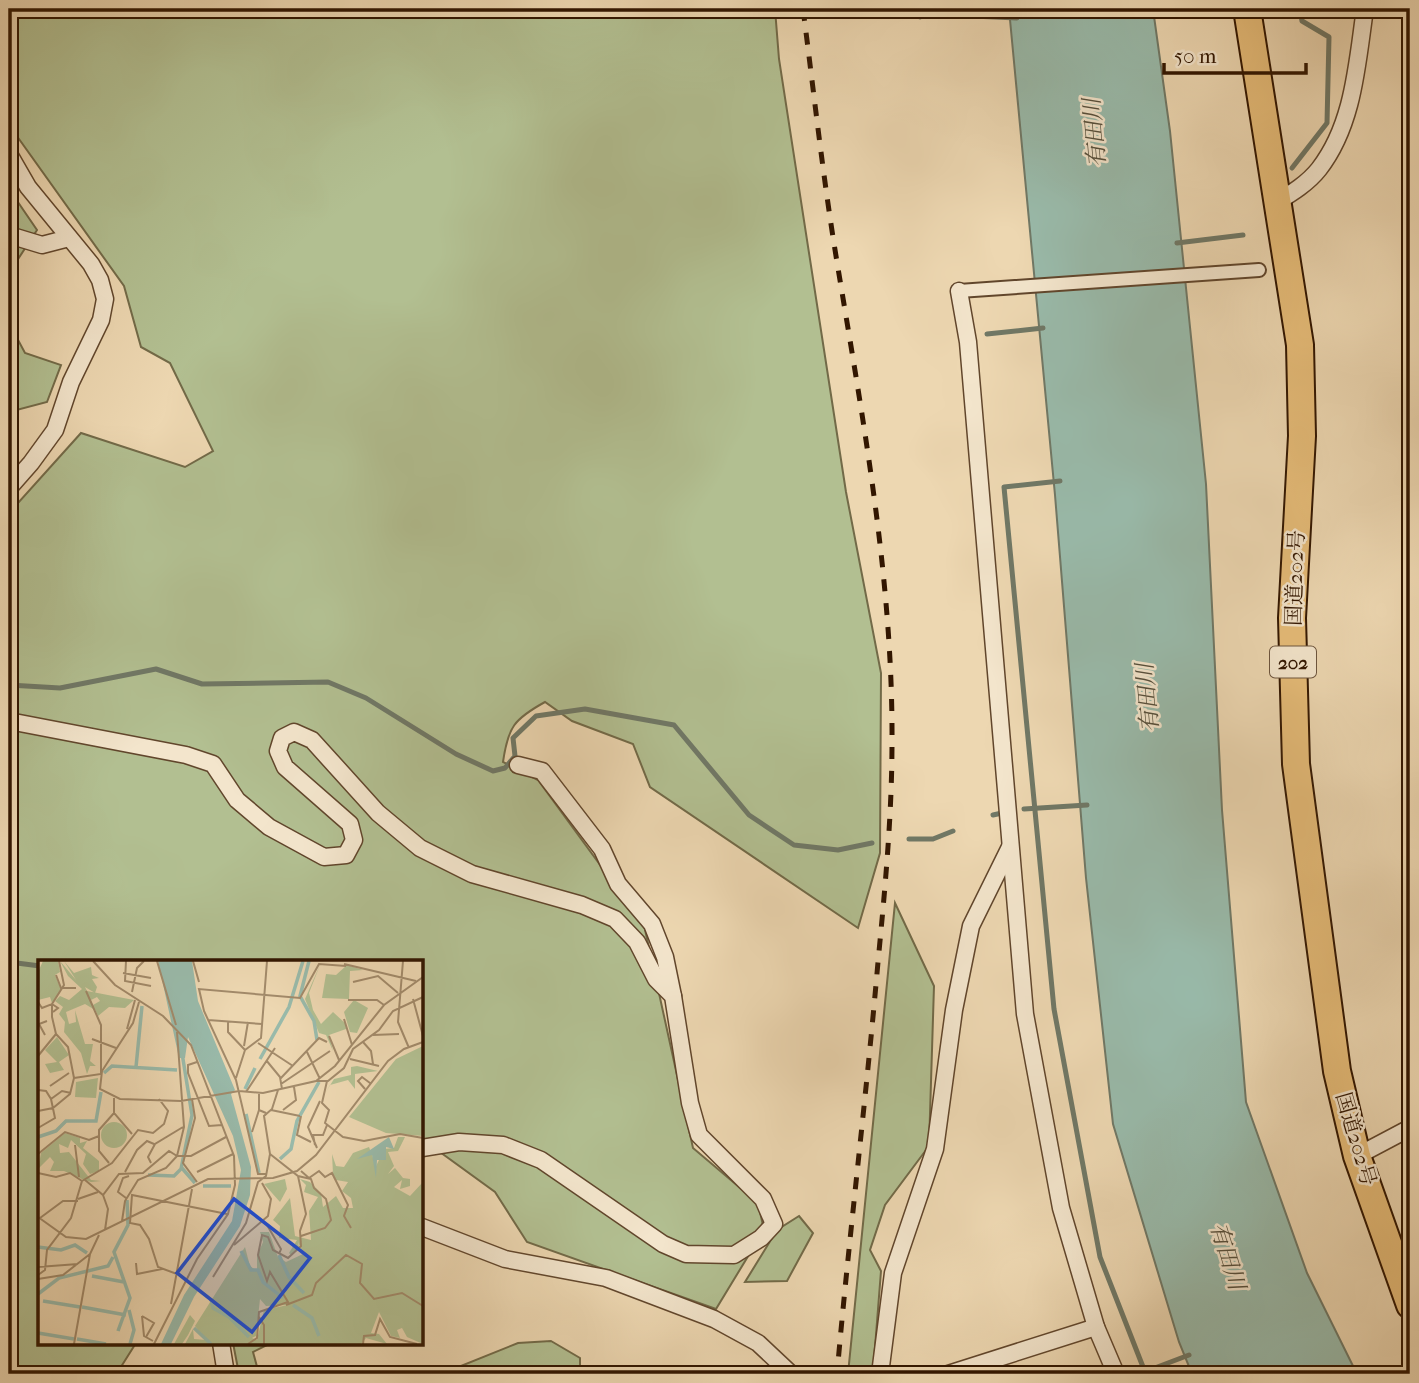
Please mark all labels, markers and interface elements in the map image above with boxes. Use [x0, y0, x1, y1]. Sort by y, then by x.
scale bar [1164, 32, 1305, 76]
text: 50 m [1174, 44, 1217, 68]
water label: 有田川 [1078, 94, 1111, 169]
street label: 国道202号 [1281, 530, 1309, 626]
road number: 202 [1270, 646, 1316, 678]
water label: 有田川 [1131, 659, 1164, 734]
inset map [38, 960, 424, 1344]
street label: 国道202号 [1331, 1089, 1381, 1189]
water label: 有田川 [1205, 1219, 1251, 1296]

